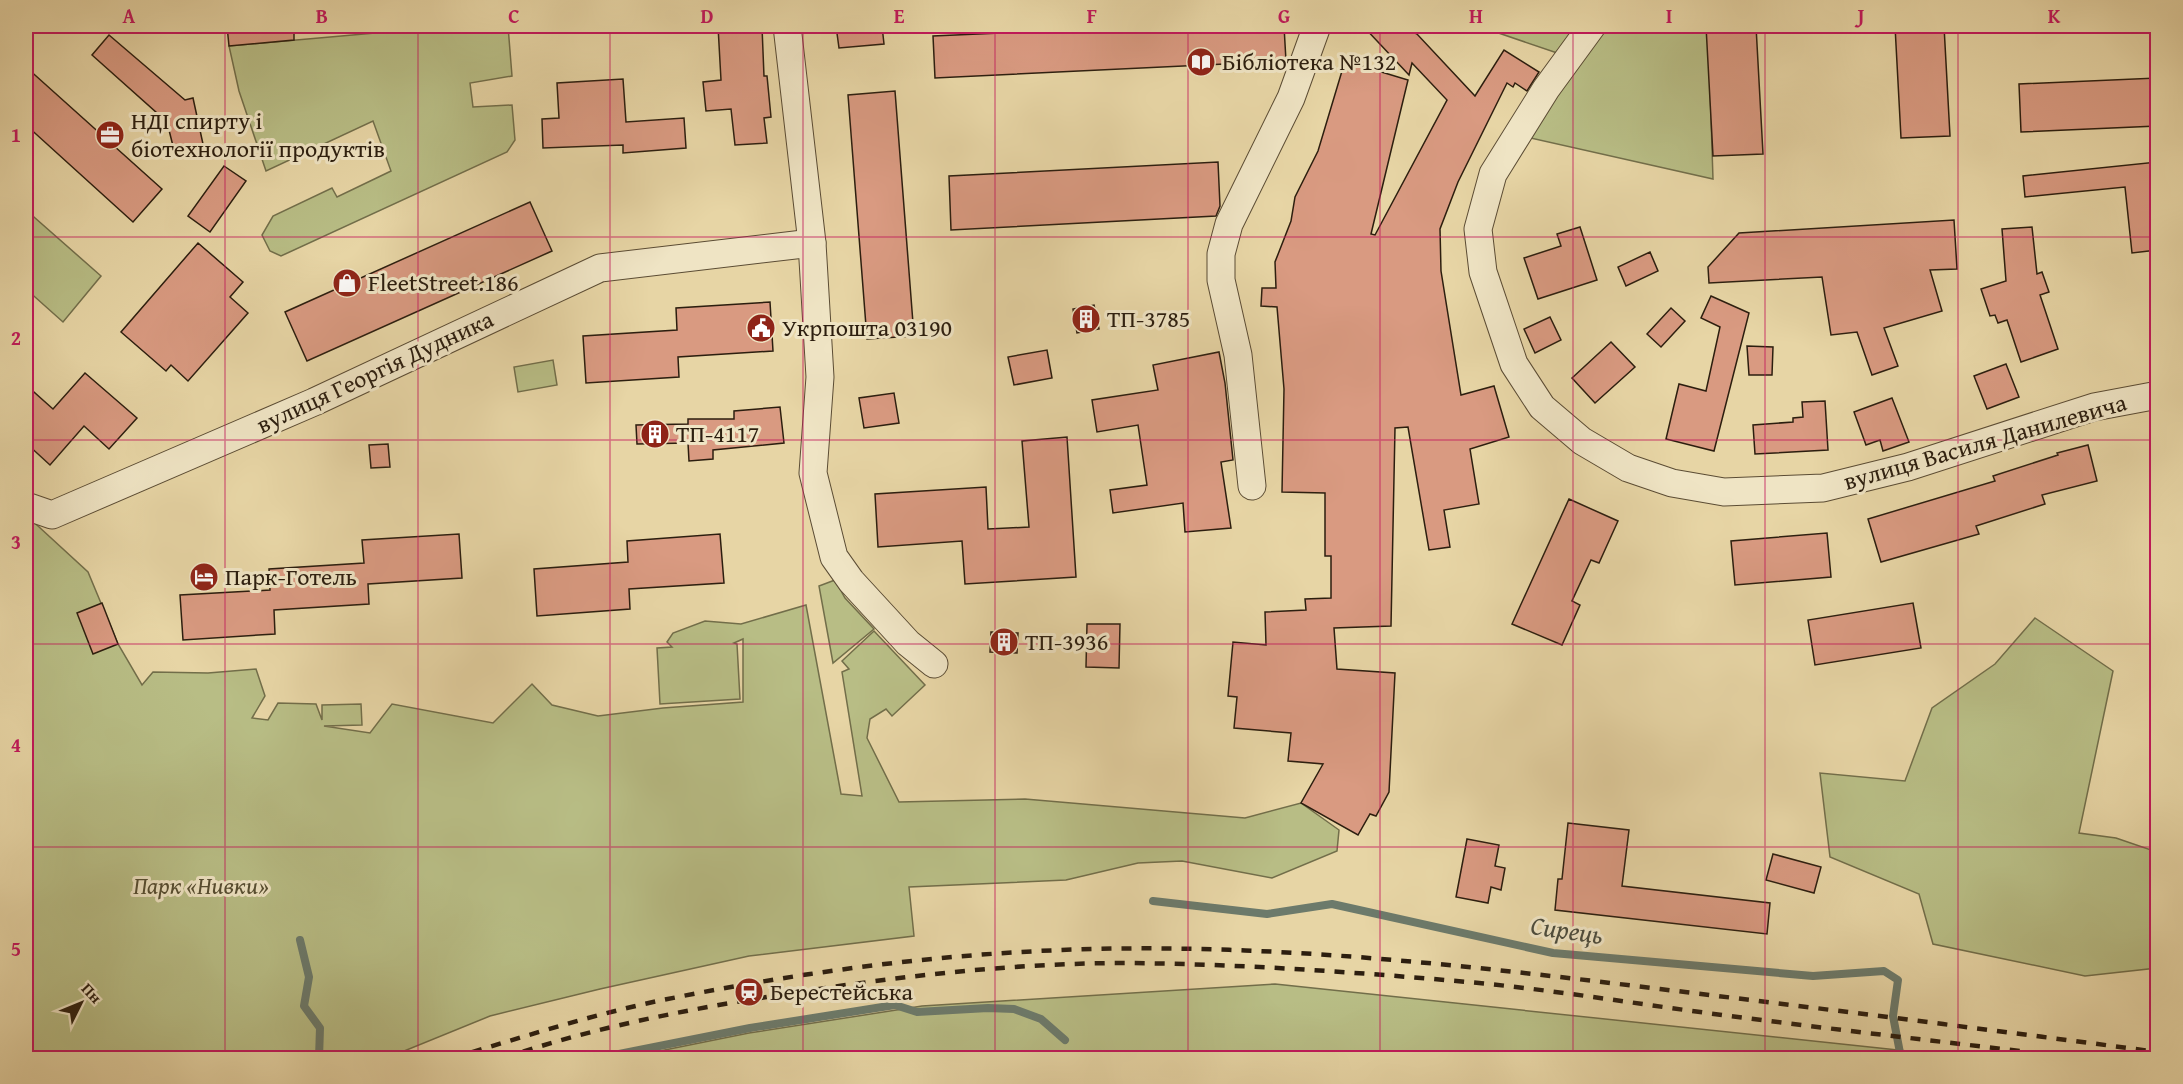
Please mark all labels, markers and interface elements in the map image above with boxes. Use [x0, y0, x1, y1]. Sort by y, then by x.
text: A [123, 1, 136, 30]
text: B [316, 1, 328, 30]
text: C [508, 1, 520, 30]
text: D [700, 1, 714, 30]
text: E [894, 1, 905, 30]
text: F [1087, 1, 1097, 30]
text: G [1278, 1, 1290, 30]
text: H [1469, 1, 1483, 30]
text: I [1666, 1, 1672, 30]
text: J [1855, 1, 1865, 30]
text: K [2048, 1, 2061, 30]
place label: Бібліотека №132 [1222, 44, 1396, 79]
library icon: Бібліотека №132 [1185, 46, 1217, 78]
place label: НДІ спирту і біотехнології продуктів [131, 103, 385, 166]
office icon: НДІ спирту і біотехнології продуктів [94, 119, 126, 151]
text: 1 [11, 120, 21, 149]
place label: FleetStreet.186 [368, 265, 519, 300]
shop icon: FleetStreet.186 [331, 267, 363, 299]
street label: вулиця Георгія Дудника [251, 301, 499, 442]
place label: ТП-3785 [1107, 301, 1190, 336]
building icon: ТП-3785 [1070, 303, 1102, 335]
place label: Укрпошта 03190 [782, 310, 952, 345]
public building icon: Укрпошта 03190 [745, 312, 777, 344]
text: 2 [11, 323, 21, 352]
street label: вулиця Василя Данилевича [1839, 384, 2131, 499]
place label: ТП-4117 [676, 416, 759, 451]
building icon: ТП-4117 [639, 418, 671, 450]
text: 3 [11, 527, 21, 556]
place label: Парк-Готель [225, 559, 357, 594]
hotel icon: Парк-Готель [188, 561, 220, 593]
place label: ТП-3936 [1025, 624, 1108, 659]
building icon: ТП-3936 [988, 626, 1020, 658]
text: 4 [11, 730, 21, 759]
park label: Парк «Нивки» [133, 868, 269, 903]
water label: Сирець [1528, 905, 1606, 954]
text: 5 [11, 934, 21, 963]
north arrow [51, 973, 111, 1033]
place label: Берестейська [770, 974, 913, 1009]
station icon: Берестейська [733, 976, 765, 1008]
text: Пн [76, 977, 108, 1009]

